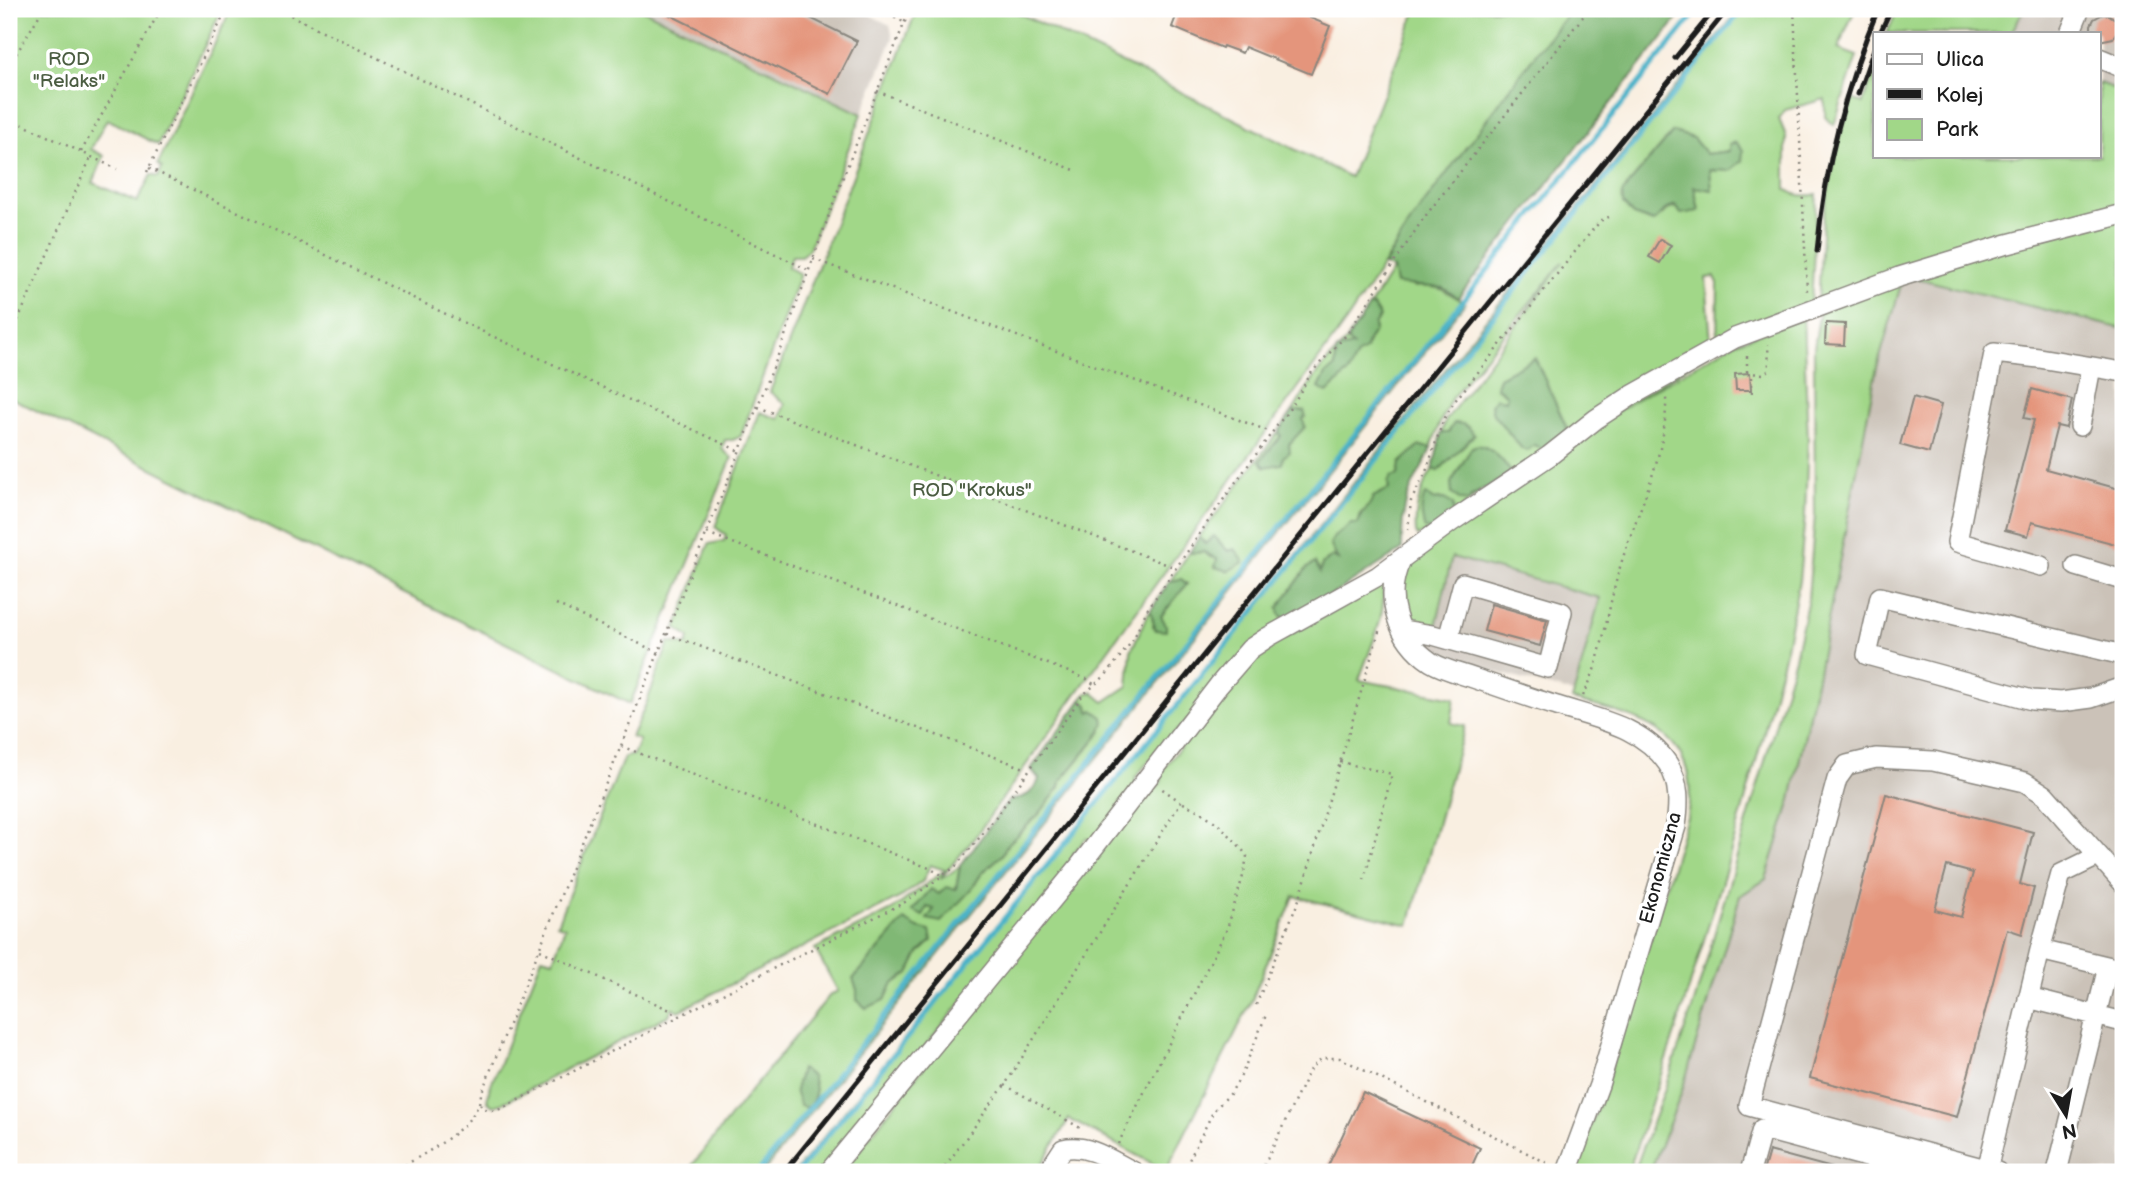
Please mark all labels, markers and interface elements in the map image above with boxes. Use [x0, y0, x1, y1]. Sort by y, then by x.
legend [1873, 32, 2100, 158]
text: Ulica [1936, 47, 1984, 72]
park label: ROD "Relaks" [33, 48, 105, 93]
text: Kolej [1936, 83, 1983, 108]
text: Park [1936, 117, 1979, 142]
park label: ROD "Krokus" [912, 479, 1032, 502]
street label: Ekonomiczna [1635, 810, 1687, 926]
north arrow [2030, 1080, 2100, 1150]
text: N [2060, 1118, 2078, 1143]

